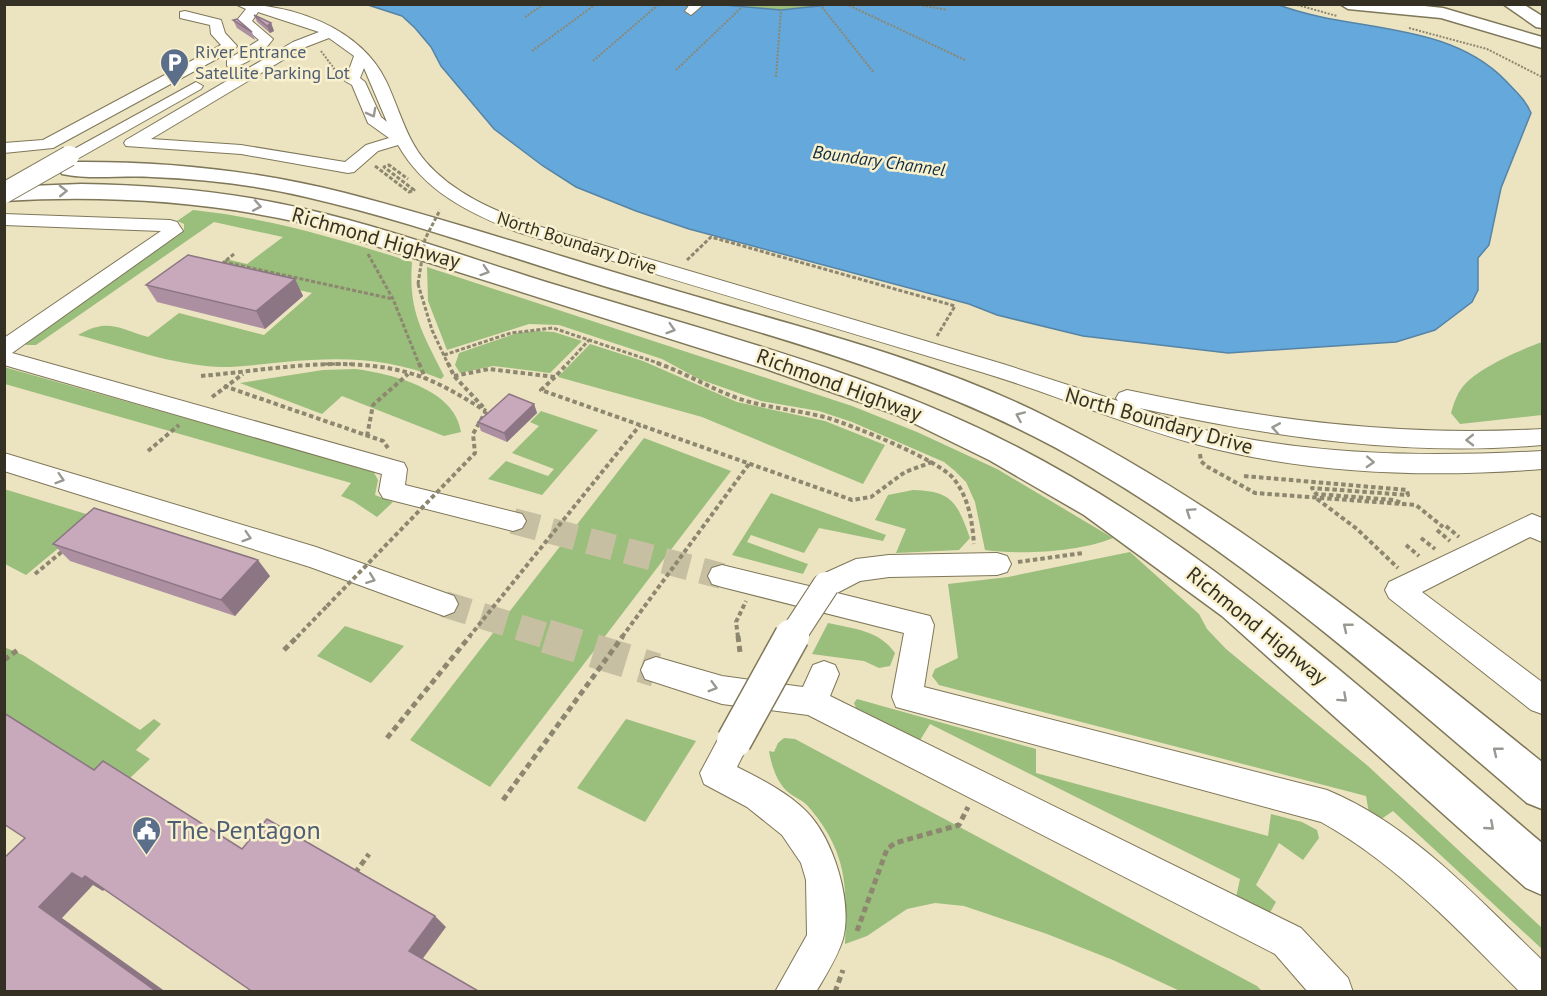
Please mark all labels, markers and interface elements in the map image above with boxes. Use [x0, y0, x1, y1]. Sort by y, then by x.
place label: River Entrance Satellite Parking Lot [195, 40, 350, 84]
parking icon: River Entrance Satellite Parking Lot [158, 46, 190, 88]
one-way arrow [365, 107, 376, 117]
water label: Boundary Channel [811, 140, 947, 181]
one-way arrow [58, 185, 67, 197]
one-way arrow [252, 199, 262, 211]
street label: Richmond Highway [289, 201, 464, 275]
street label: North Boundary Drive [494, 206, 660, 279]
one-way arrow [479, 264, 490, 276]
one-way arrow [665, 322, 676, 334]
street label: Richmond Highway [753, 342, 926, 427]
street label: North Boundary Drive [1062, 381, 1256, 460]
one-way arrow [1015, 412, 1026, 424]
one-way arrow [1271, 422, 1280, 434]
one-way arrow [1465, 434, 1474, 446]
one-way arrow [1365, 455, 1374, 468]
one-way arrow [54, 472, 65, 484]
one-way arrow [1185, 508, 1196, 519]
one-way arrow [241, 530, 252, 542]
street label: Richmond Highway [1181, 560, 1334, 691]
one-way arrow [365, 572, 376, 584]
one-way arrow [1343, 624, 1354, 635]
one-way arrow [707, 680, 717, 692]
one-way arrow [1336, 691, 1347, 702]
one-way arrow [1493, 748, 1504, 759]
place label: The Pentagon [167, 813, 321, 846]
public building icon: The Pentagon [130, 814, 162, 856]
one-way arrow [1483, 819, 1494, 830]

